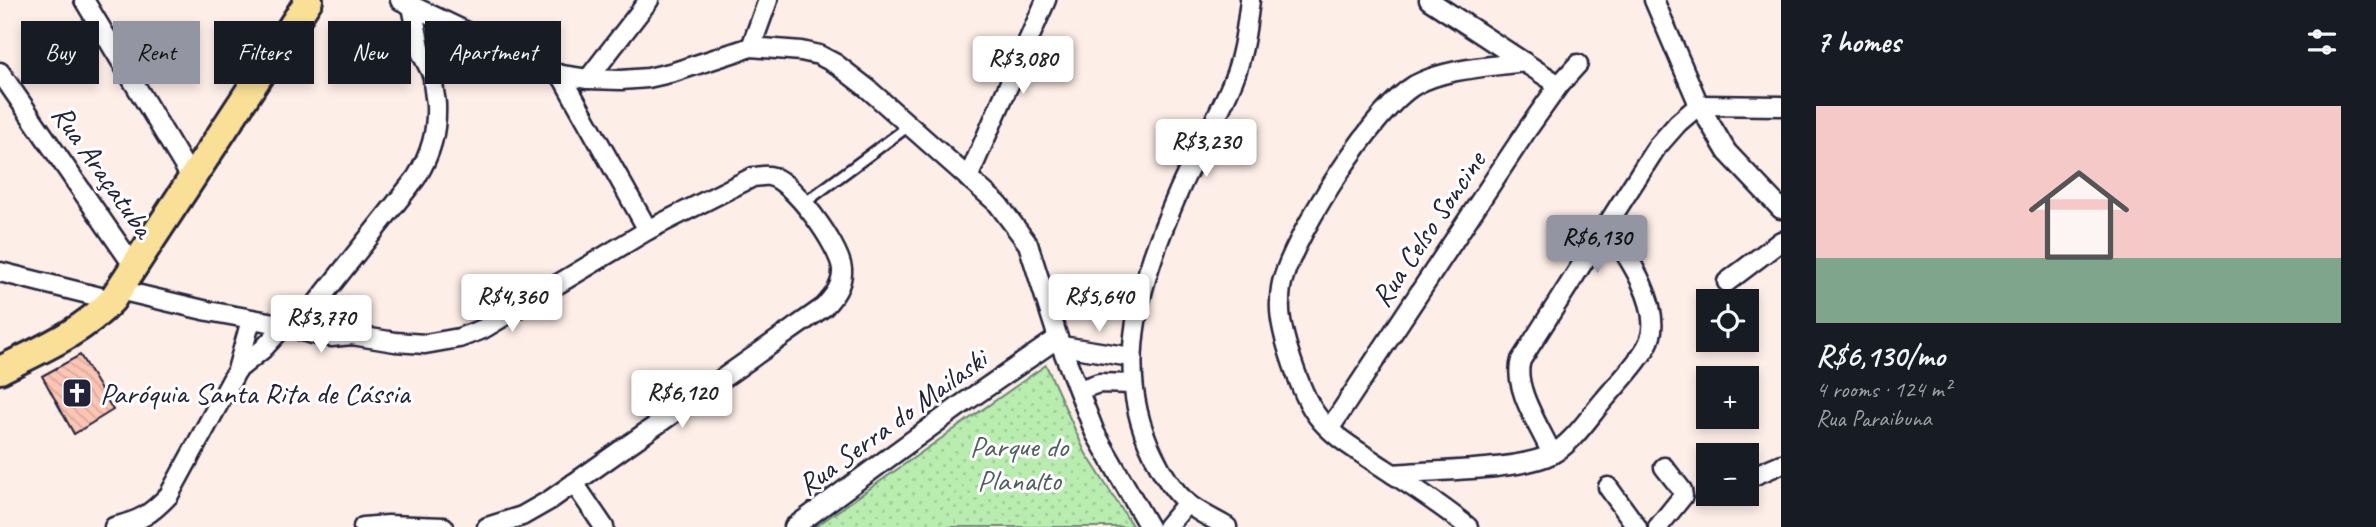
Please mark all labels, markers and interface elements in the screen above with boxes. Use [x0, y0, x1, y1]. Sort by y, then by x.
chip: Buy [21, 21, 99, 84]
chip: Rent [113, 21, 200, 84]
chip: Filters [214, 21, 314, 84]
chip: New [328, 21, 411, 84]
chip: Apartment [425, 21, 561, 84]
text: 7 homes [1816, 23, 1901, 61]
icon: filters [2303, 23, 2341, 61]
pin: R$3,080 [958, 36, 1088, 96]
text: R$3,080 [989, 44, 1057, 73]
street label: Rua Araçatuba [43, 97, 164, 247]
pin: R$3,230 [1141, 120, 1271, 179]
text: R$3,230 [1172, 127, 1240, 156]
street label: Rua Celso Soncine [1362, 142, 1495, 314]
icon: home [2016, 152, 2142, 278]
pin: R$6,130 [1532, 216, 1662, 275]
text: R$6,130 [1562, 223, 1632, 252]
pin: R$4,360 [447, 274, 577, 334]
pin: R$5,640 [1034, 274, 1164, 334]
text: R$4,360 [477, 282, 547, 311]
text: R$5,640 [1065, 282, 1133, 311]
map controls [1696, 289, 1759, 506]
button: locate [1696, 289, 1759, 352]
pin: R$3,770 [256, 296, 386, 355]
text: R$3,770 [287, 303, 355, 332]
text: R$6,130/mo [1816, 337, 1945, 375]
street label: Rua Serra do Mailaski [790, 339, 997, 503]
button: + [1696, 366, 1759, 429]
pin: R$6,120 [617, 370, 747, 430]
place label: Paróquia Santa Rita de Cássia [100, 374, 412, 412]
text: 4 rooms · 124 m² [1816, 375, 1951, 404]
church icon: Paróquia Santa Rita de Cássia [60, 376, 94, 410]
text: R$6,120 [647, 378, 717, 407]
text: Rua Paraibuna [1816, 404, 1932, 433]
park label: Parque do Planalto [970, 427, 1070, 499]
button: − [1696, 443, 1759, 506]

